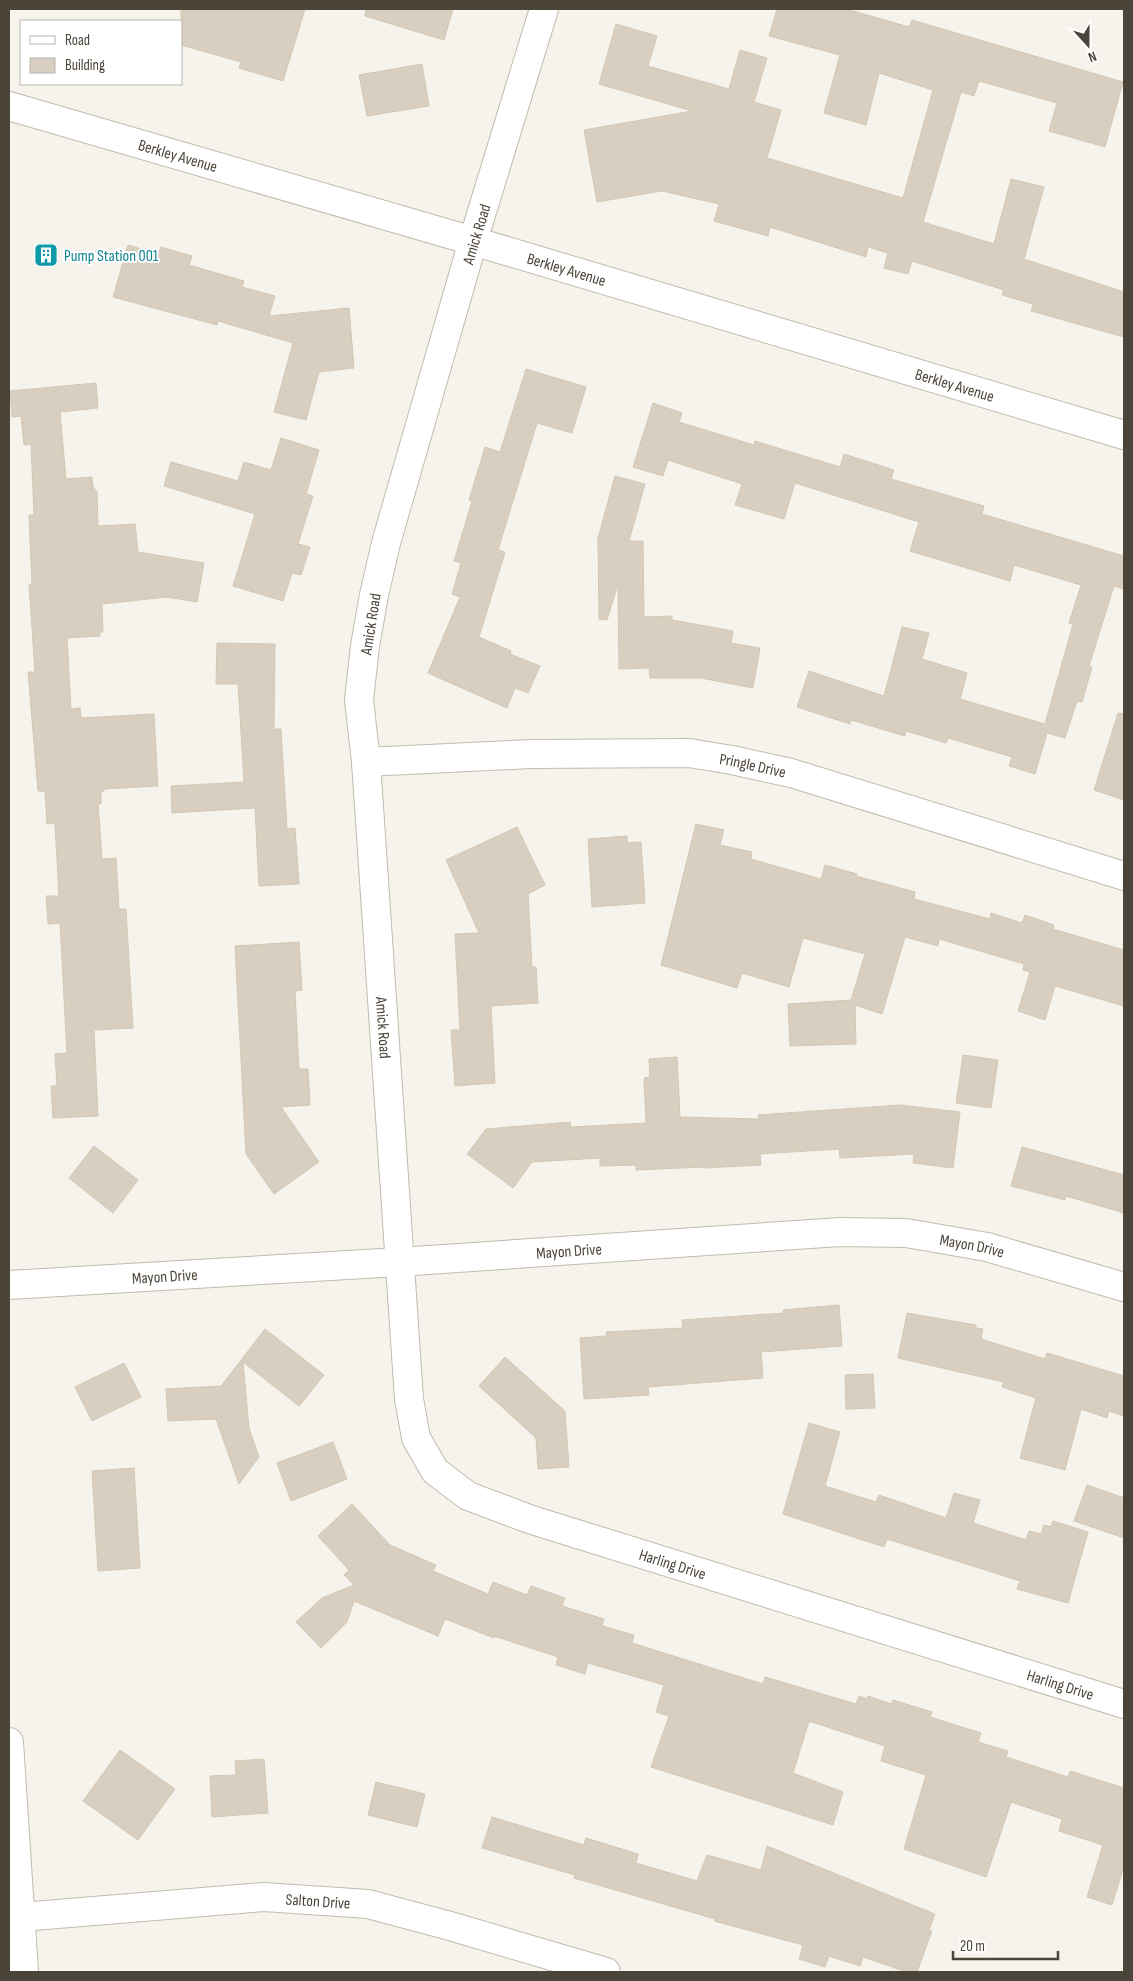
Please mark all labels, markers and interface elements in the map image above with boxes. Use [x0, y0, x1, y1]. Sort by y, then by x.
legend [20, 20, 182, 85]
north arrow [1063, 20, 1113, 70]
text: Road [65, 31, 90, 50]
text: N [1086, 47, 1099, 66]
text: Building [65, 56, 105, 75]
street label: Berkley Avenue [136, 136, 219, 177]
street label: Amick Road [459, 202, 496, 268]
building icon: Pump Station 001 [33, 242, 59, 268]
place label: Pump Station 001 [64, 247, 159, 266]
street label: Berkley Avenue [524, 250, 608, 291]
street label: Berkley Avenue [913, 365, 996, 407]
street label: Amick Road [357, 592, 386, 657]
street label: Pringle Drive [718, 750, 787, 783]
street label: Amick Road [371, 995, 394, 1059]
street label: Mayon Drive [938, 1231, 1006, 1263]
street label: Mayon Drive [536, 1240, 602, 1264]
street label: Mayon Drive [131, 1266, 198, 1289]
street label: Harling Drive [636, 1546, 708, 1584]
street label: Harling Drive [1024, 1666, 1096, 1705]
street label: Salton Drive [285, 1890, 351, 1914]
scale bar [953, 1928, 1058, 1960]
text: 20 m [960, 1937, 985, 1956]

